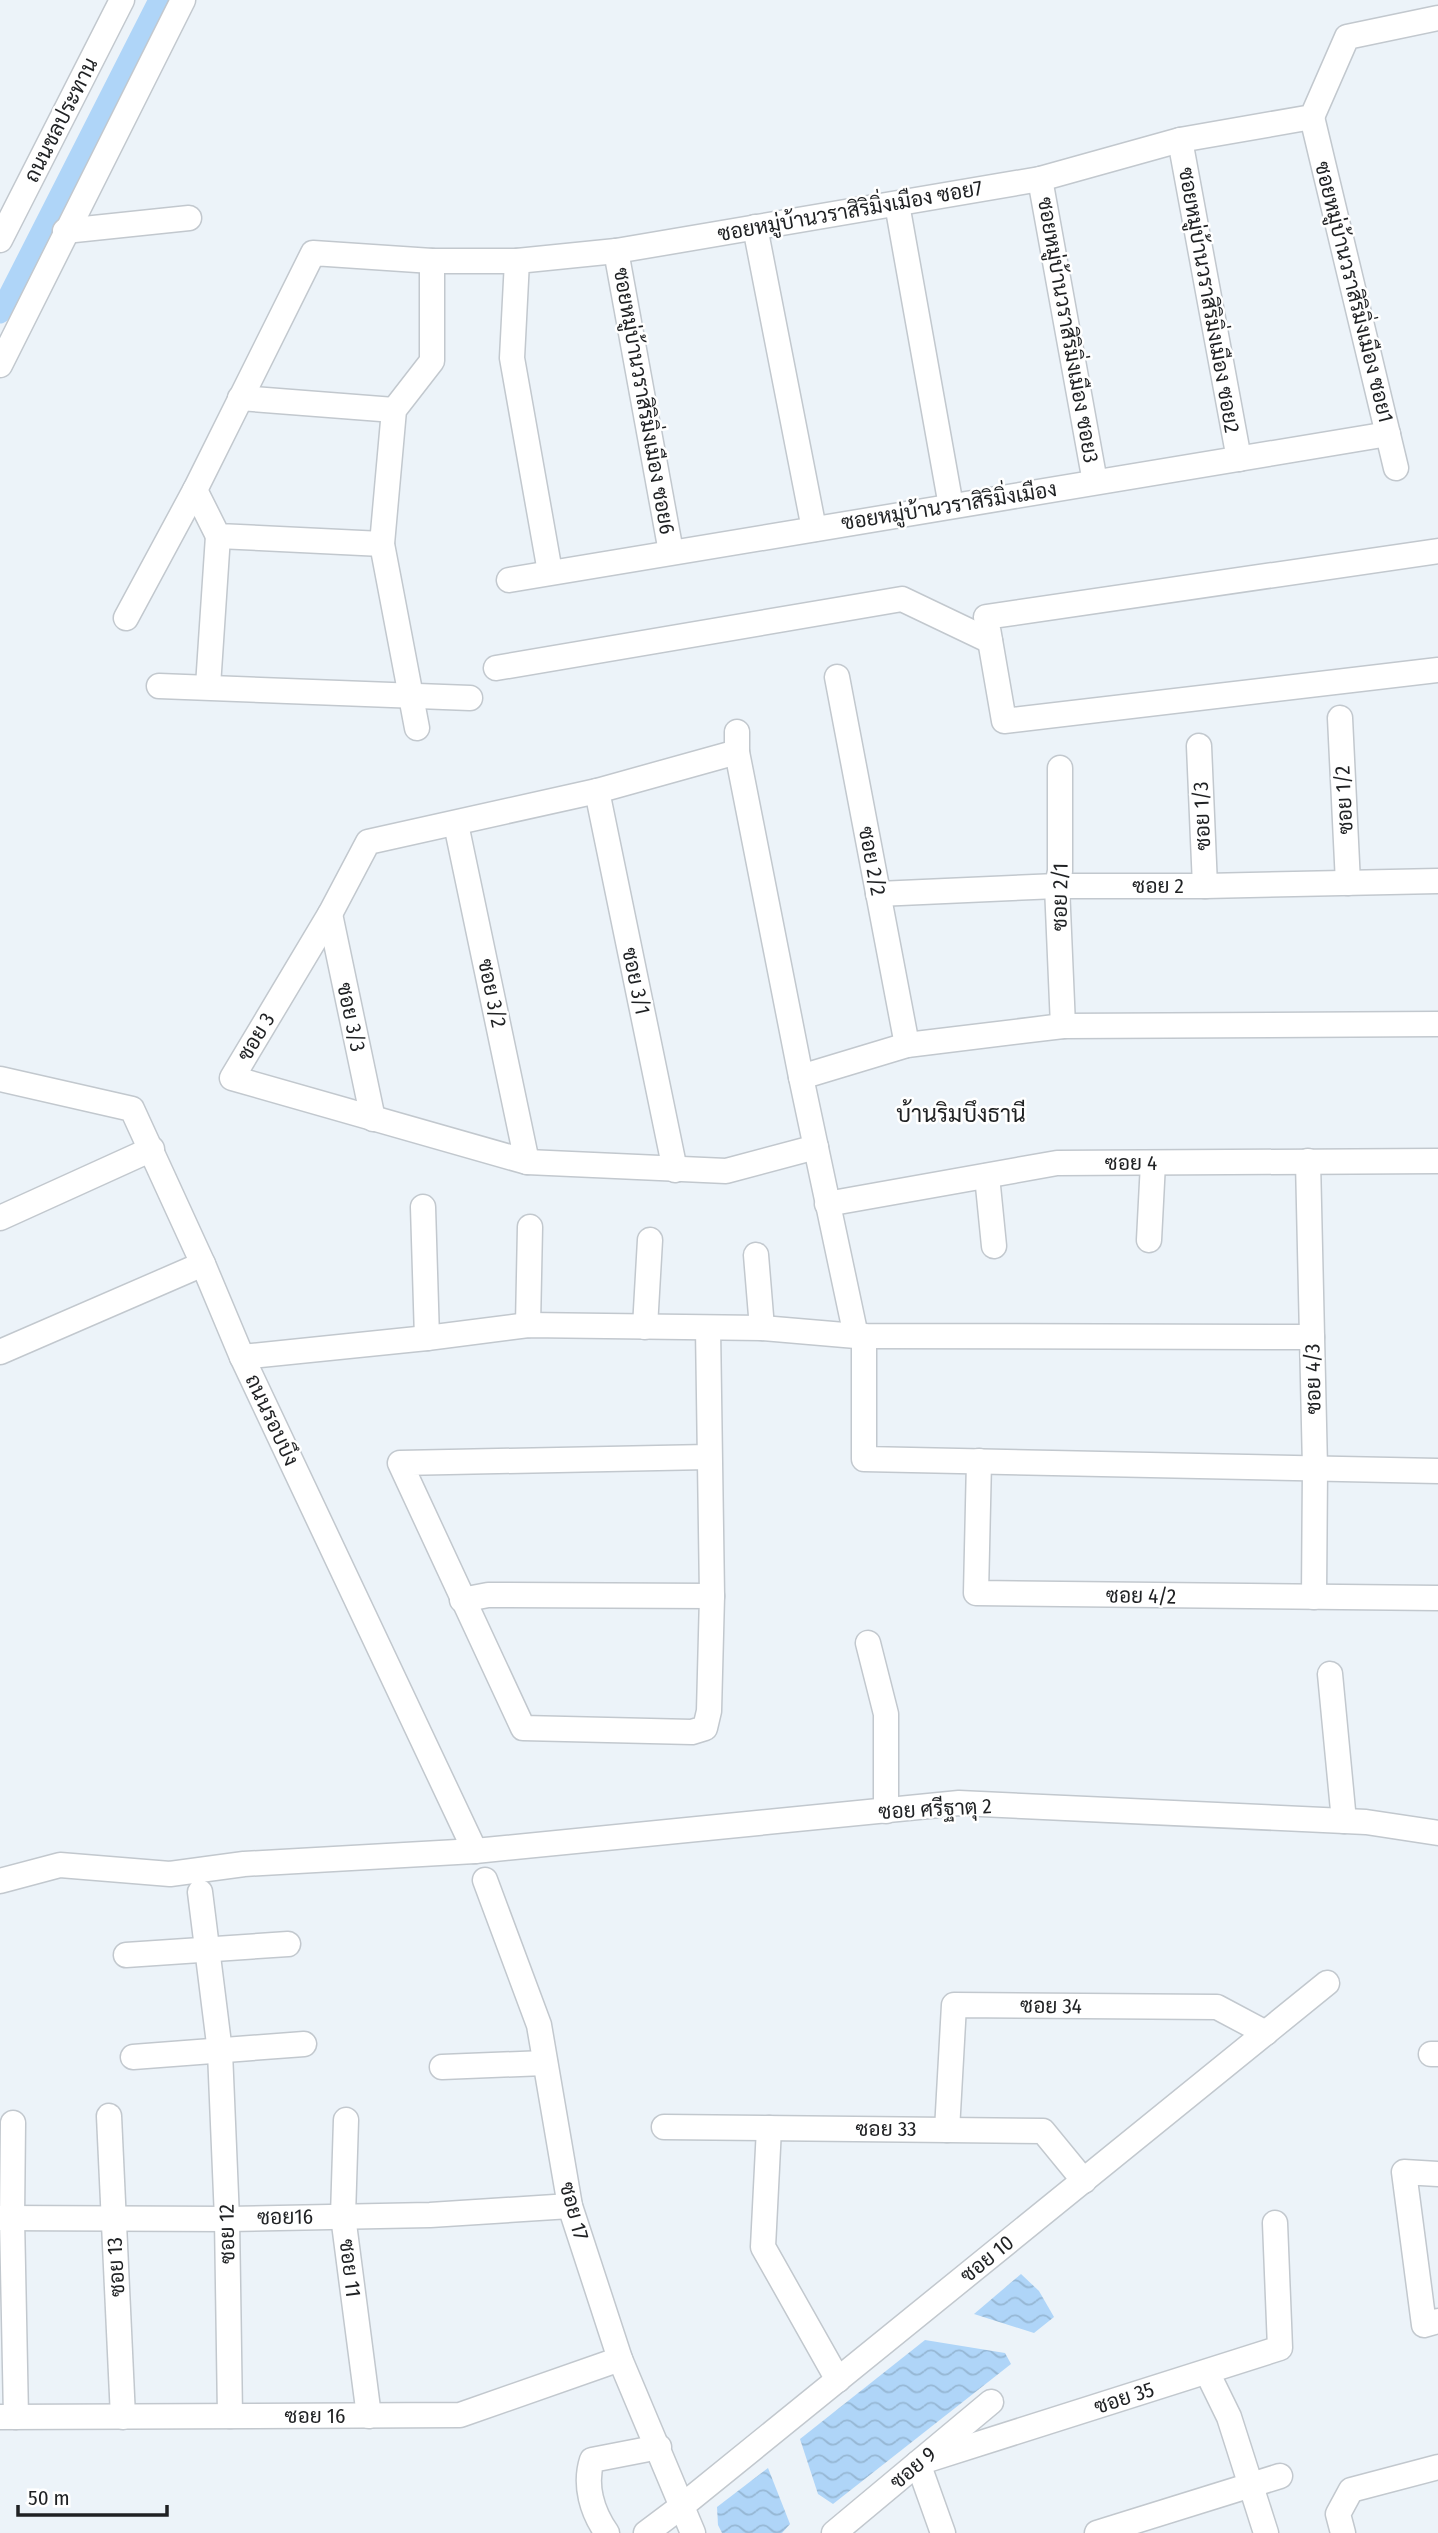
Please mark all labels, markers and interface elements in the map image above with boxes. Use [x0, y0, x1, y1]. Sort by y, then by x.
street label: ถนนชลประทาน [18, 53, 104, 187]
street label: ซอยหมู่บ้านวราสิริมิ่งเมือง ซอย1 [1307, 157, 1405, 426]
street label: ซอยหมู่บ้านวราสิริมิ่งเมือง ซอย2 [1171, 164, 1251, 435]
street label: ซอยหมู่บ้านวราสิริมิ่งเมือง ซอย7 [714, 169, 985, 249]
street label: ซอยหมู่บ้านวราสิริมิ่งเมือง ซอย3 [1030, 194, 1110, 465]
street label: ซอยหมู่บ้านวราสิริมิ่งเมือง ซอย6 [606, 265, 686, 537]
street label: ซอยหมู่บ้านวราสิริมิ่งเมือง [838, 470, 1059, 538]
street label: ซอย 1/2 [1329, 765, 1359, 835]
street label: ซอย 1/3 [1188, 781, 1216, 851]
street label: ซอย 2/2 [853, 824, 891, 898]
street label: ซอย 2/1 [1046, 863, 1074, 931]
street label: ซอย 2 [1132, 873, 1184, 899]
street label: ซอย 3/1 [616, 945, 656, 1017]
street label: ซอย 3/2 [472, 956, 512, 1030]
street label: ซอย 3/3 [331, 980, 371, 1054]
street label: ซอย 3 [232, 1008, 280, 1066]
district label: บ้านริมบึงธานี [896, 1099, 1026, 1128]
street label: ซอย 4 [1105, 1150, 1157, 1176]
street label: ซอย 4/3 [1299, 1343, 1327, 1415]
street label: ถนนรอบบึง [239, 1370, 305, 1470]
street label: ซอย 4/2 [1106, 1582, 1176, 1610]
street label: ซอย ศรีฐาตุ 2 [878, 1793, 992, 1826]
street label: ซอย 34 [1020, 1992, 1082, 2020]
street label: ซอย 33 [855, 2116, 917, 2142]
street label: ซอย 17 [554, 2179, 594, 2243]
street label: ซอย 12 [213, 2204, 241, 2264]
street label: ซอย16 [257, 2204, 313, 2230]
street label: ซอย 10 [955, 2230, 1019, 2288]
street label: ซอย 13 [101, 2236, 131, 2298]
street label: ซอย 11 [334, 2237, 366, 2299]
street label: ซอย 35 [1091, 2376, 1157, 2420]
street label: ซอย 16 [285, 2403, 345, 2429]
street label: ซอย 9 [885, 2441, 941, 2495]
scale bar [18, 2474, 166, 2518]
text: 50 m [28, 2485, 70, 2511]

